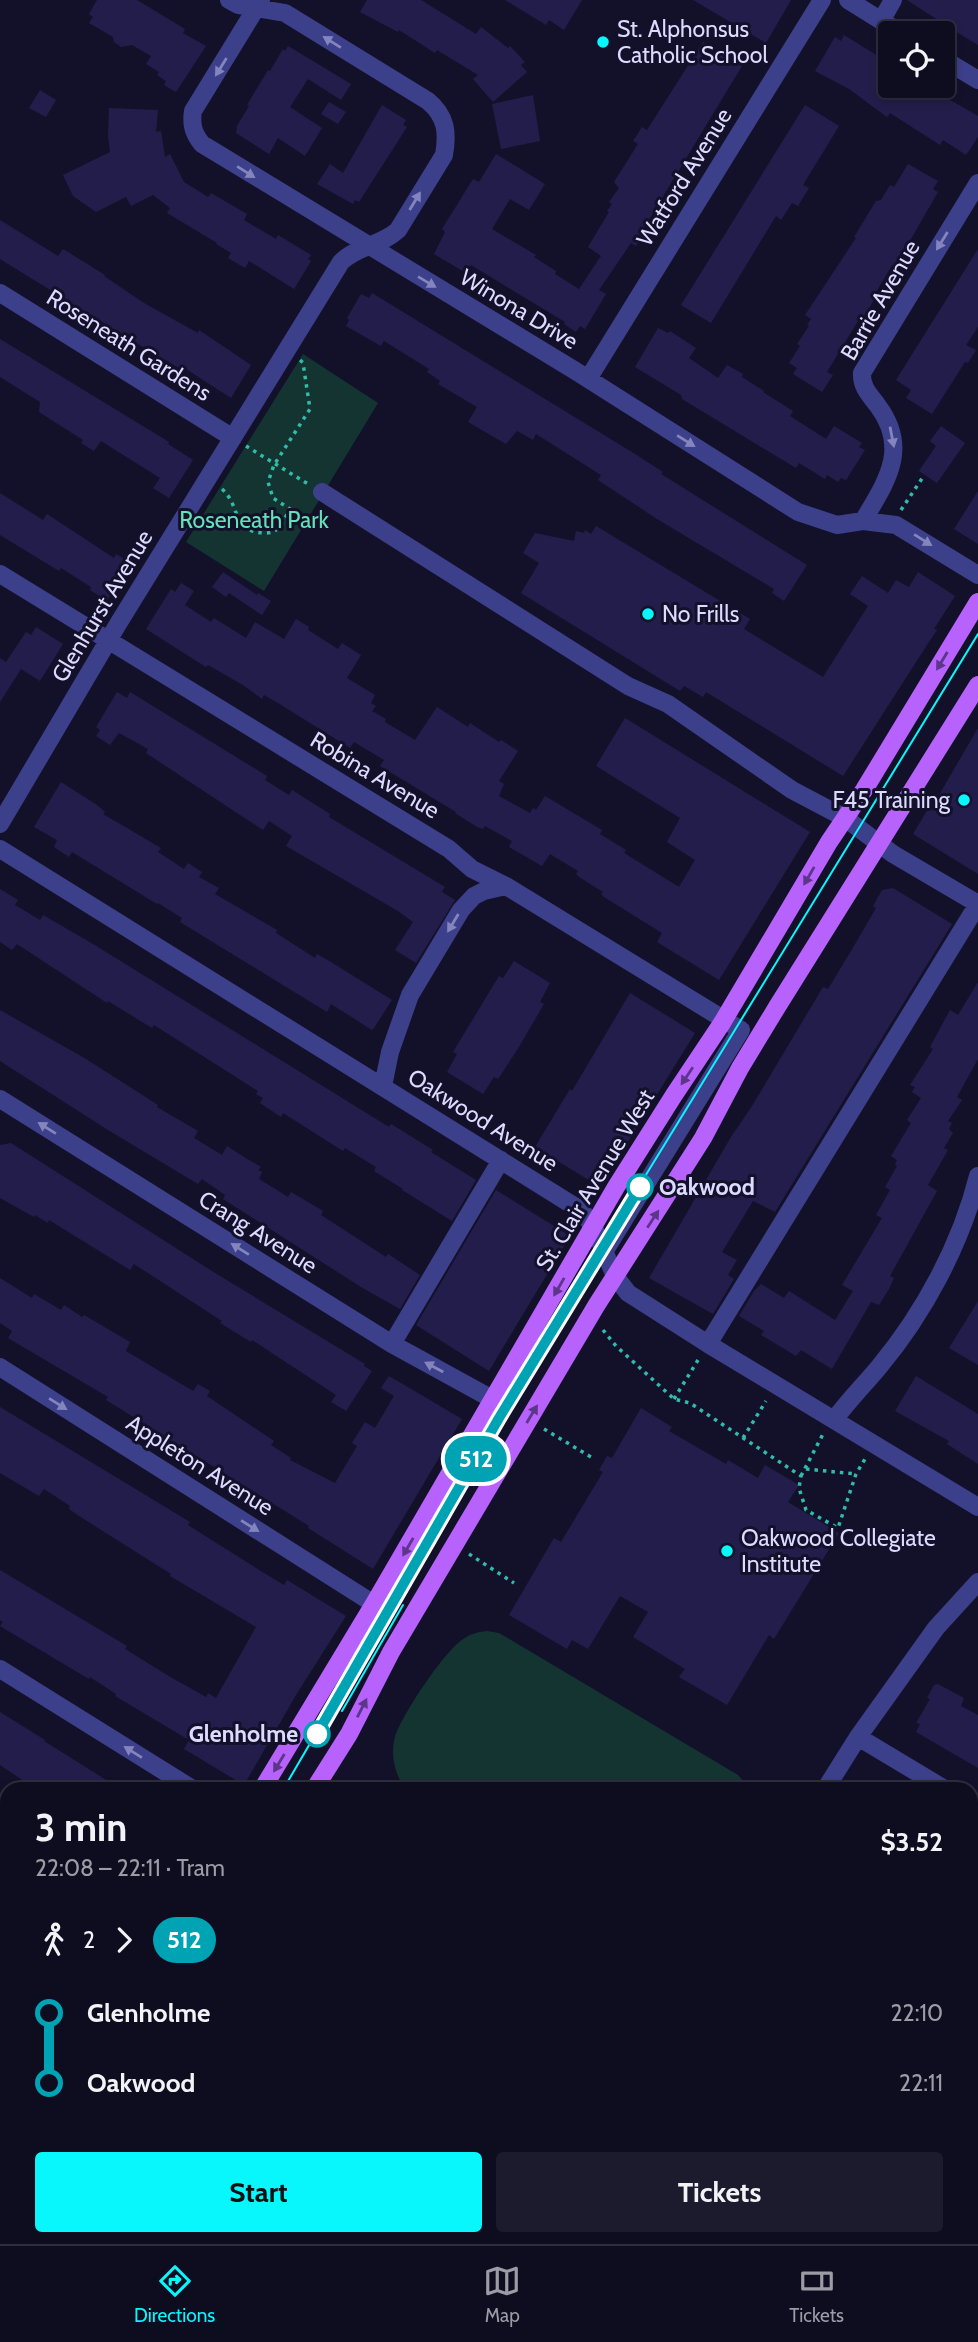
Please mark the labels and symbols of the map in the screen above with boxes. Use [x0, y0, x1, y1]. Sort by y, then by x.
place label: St. Alphonsus Catholic School [617, 15, 768, 69]
marker: St. Alphonsus Catholic School [595, 34, 611, 50]
one-way arrow [322, 35, 342, 48]
one-way arrow [214, 57, 227, 76]
street label: Watford Avenue [630, 103, 738, 251]
one-way arrow [236, 165, 256, 178]
one-way arrow [409, 192, 422, 211]
one-way arrow [936, 231, 949, 251]
street label: Barrie Avenue [834, 235, 926, 365]
street label: Winona Drive [455, 263, 583, 355]
one-way arrow [417, 275, 436, 288]
street label: Roseneath Gardens [42, 283, 216, 407]
one-way arrow [887, 427, 898, 449]
one-way arrow [676, 434, 695, 447]
park label: Roseneath Park [179, 506, 330, 534]
street label: Glenhurst Avenue [46, 525, 159, 687]
one-way arrow [913, 534, 933, 547]
place label: No Frills [662, 600, 739, 628]
marker: No Frills [640, 606, 656, 622]
one-way arrow [936, 651, 949, 670]
street label: Robina Avenue [305, 725, 445, 825]
place label: F45 Training [833, 786, 951, 814]
marker: F45 Training [956, 792, 972, 808]
one-way arrow [803, 866, 815, 886]
one-way arrow [447, 914, 459, 933]
street label: Oakwood Avenue [403, 1063, 563, 1177]
one-way arrow [681, 1066, 694, 1085]
street label: St. Clair Avenue West [530, 1084, 660, 1276]
one-way arrow [37, 1122, 57, 1135]
place label: Oakwood [659, 1173, 755, 1201]
marker: Oakwood [627, 1174, 653, 1200]
street label: Crang Avenue [194, 1184, 323, 1280]
one-way arrow [646, 1210, 659, 1229]
one-way arrow [230, 1242, 249, 1255]
one-way arrow [553, 1277, 565, 1296]
one-way arrow [424, 1361, 444, 1373]
one-way arrow [48, 1397, 67, 1410]
one-way arrow [526, 1404, 539, 1423]
street label: Appleton Avenue [121, 1409, 279, 1522]
line badge: 512 [436, 1436, 516, 1482]
one-way arrow [240, 1519, 259, 1532]
place label: Oakwood Collegiate Institute [741, 1524, 936, 1578]
one-way arrow [402, 1537, 414, 1557]
marker: Oakwood Collegiate Institute [719, 1543, 735, 1559]
one-way arrow [356, 1698, 368, 1718]
place label: Glenholme [189, 1720, 298, 1748]
marker: Glenholme [304, 1721, 330, 1747]
one-way arrow [124, 1745, 142, 1759]
one-way arrow [272, 1754, 285, 1773]

